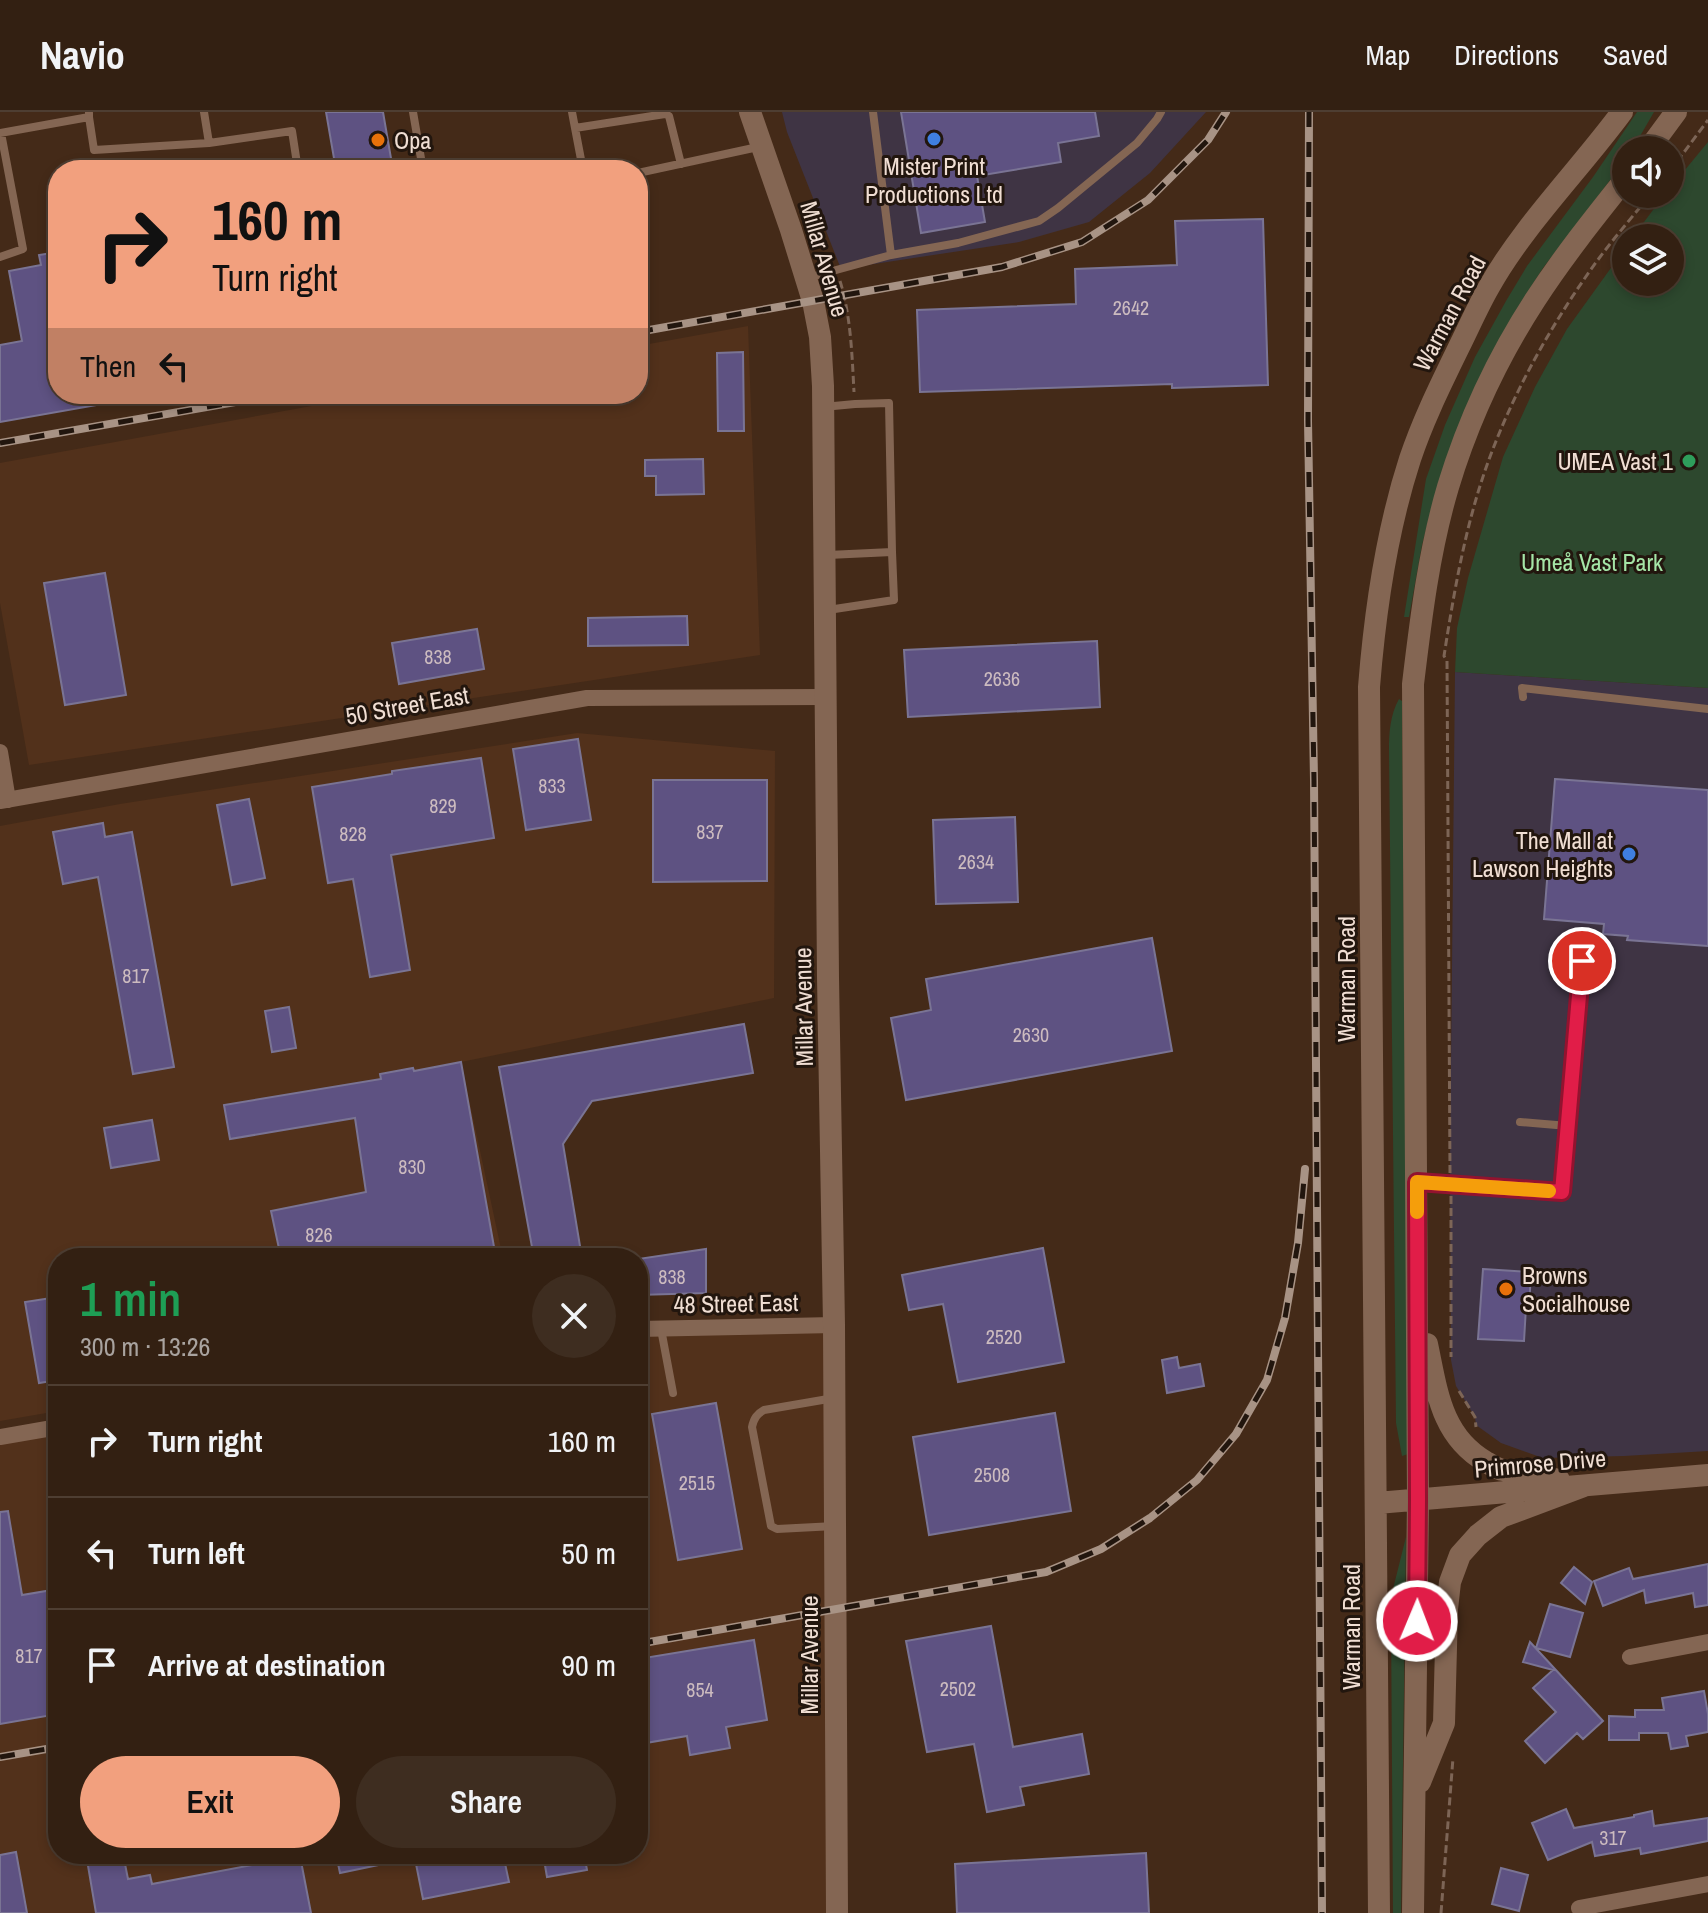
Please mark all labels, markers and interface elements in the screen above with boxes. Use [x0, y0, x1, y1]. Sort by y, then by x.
text: Navio [40, 30, 125, 81]
text: Map [1366, 36, 1410, 74]
text: Directions [1454, 36, 1559, 74]
text: Saved [1603, 36, 1668, 74]
place label: Opa [394, 124, 431, 156]
marker: Mister Print Productions Ltd [925, 130, 943, 148]
marker: Opa [369, 131, 387, 149]
map controls [1612, 136, 1684, 296]
button: sound [1612, 136, 1684, 208]
place label: Mister Print Productions Ltd [865, 150, 1003, 210]
text: 160 m [212, 182, 342, 257]
icon: right [80, 192, 184, 296]
street label: Millar Avenue [793, 197, 857, 321]
button: layers [1612, 224, 1684, 296]
street label: Warman Road [1405, 250, 1493, 376]
text: Turn right [212, 254, 337, 302]
house number: 2642 [1113, 294, 1149, 321]
icon: left [152, 344, 196, 388]
text: Then [80, 346, 136, 386]
place label: UMEA Vast 1 [1557, 445, 1673, 477]
marker: UMEA Vast 1 [1680, 452, 1698, 470]
park label: Umeå Vast Park [1521, 546, 1663, 578]
house number: 838 [424, 643, 452, 670]
house number: 2636 [984, 665, 1020, 692]
street label: 50 Street East [343, 678, 472, 732]
house number: 833 [538, 772, 566, 799]
house number: 829 [429, 792, 457, 819]
house number: 837 [696, 818, 724, 845]
house number: 828 [339, 820, 367, 847]
place label: The Mall at Lawson Heights [1472, 824, 1614, 884]
marker: The Mall at Lawson Heights [1620, 845, 1638, 863]
house number: 2634 [958, 848, 994, 875]
street label: Warman Road [1330, 916, 1362, 1042]
pin [1548, 927, 1616, 995]
icon: arrive [1560, 939, 1604, 983]
street label: Millar Avenue [786, 947, 820, 1067]
house number: 817 [122, 962, 150, 989]
house number: 2630 [1013, 1021, 1049, 1048]
house number: 830 [398, 1153, 426, 1180]
house number: 826 [305, 1221, 333, 1248]
place label: Browns Socialhouse [1522, 1259, 1630, 1319]
house number: 838 [658, 1263, 686, 1290]
text: 1 min [80, 1266, 181, 1331]
button: close [532, 1274, 616, 1358]
marker: Browns Socialhouse [1497, 1280, 1515, 1298]
street label: 48 Street East [673, 1286, 799, 1320]
house number: 2520 [986, 1323, 1022, 1350]
text: 300 m · 13:26 [80, 1329, 210, 1364]
icon: right [80, 1419, 124, 1463]
text: Turn right [148, 1421, 262, 1461]
text: 160 m [548, 1421, 616, 1461]
street label: Primrose Drive [1473, 1441, 1607, 1485]
house number: 2508 [974, 1461, 1010, 1488]
house number: 2515 [679, 1469, 715, 1496]
icon: left [80, 1531, 124, 1575]
text: Turn left [148, 1533, 245, 1573]
text: 50 m [561, 1533, 616, 1573]
street label: Warman Road [1335, 1564, 1367, 1690]
position arrow [1375, 1579, 1459, 1663]
street label: Millar Avenue [793, 1596, 825, 1714]
house number: 817 [15, 1642, 43, 1669]
icon: arrive [80, 1643, 124, 1687]
text: Arrive at destination [148, 1645, 386, 1685]
text: 90 m [561, 1645, 616, 1685]
house number: 2502 [940, 1675, 976, 1702]
house number: 854 [686, 1676, 714, 1703]
button: Exit [80, 1756, 340, 1848]
button: Share [356, 1756, 616, 1848]
house number: 317 [1599, 1824, 1627, 1851]

